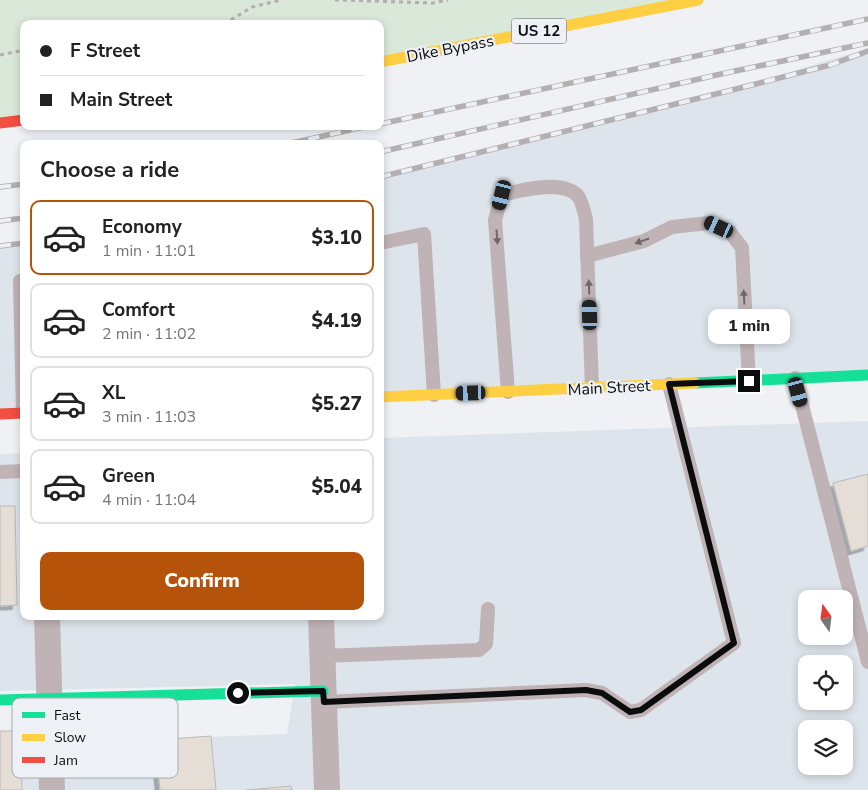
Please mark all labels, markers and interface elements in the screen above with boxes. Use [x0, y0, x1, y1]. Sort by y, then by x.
road number: US 12 [512, 18, 566, 44]
street label: Dike Bypass [405, 30, 496, 68]
text: F Street [70, 38, 140, 64]
text: Main Street [70, 87, 172, 113]
text: Choose a ride [40, 155, 179, 185]
car [491, 179, 512, 211]
text: Economy [102, 214, 182, 240]
car [702, 214, 735, 240]
icon: car [42, 215, 87, 260]
text: $3.10 [311, 225, 362, 251]
one-way arrow [493, 229, 501, 245]
one-way arrow [634, 237, 649, 245]
text: 1 min · 11:01 [102, 240, 196, 262]
one-way arrow [584, 279, 592, 295]
one-way arrow [740, 289, 748, 305]
text: Comfort [102, 297, 175, 323]
icon: car [42, 298, 87, 343]
car [581, 300, 598, 330]
text: $4.19 [311, 308, 362, 334]
callout: 1 min [708, 308, 790, 344]
text: 1 min [728, 315, 770, 337]
text: 2 min · 11:02 [102, 323, 196, 345]
route end [738, 370, 760, 392]
street label: Main Street [567, 375, 651, 401]
car [786, 376, 809, 408]
text: XL [102, 380, 125, 406]
icon: car [42, 381, 87, 426]
car [455, 385, 486, 401]
text: $5.27 [311, 391, 362, 417]
text: 3 min · 11:03 [102, 406, 196, 428]
text: Green [102, 463, 155, 489]
icon: car [42, 464, 87, 509]
text: $5.04 [311, 474, 362, 500]
text: 4 min · 11:04 [102, 489, 196, 511]
button: Confirm [40, 552, 364, 610]
north arrow [798, 590, 852, 645]
map controls [798, 590, 853, 775]
button: locate [798, 655, 853, 710]
route start [227, 682, 249, 704]
legend [12, 698, 178, 778]
text: Fast [54, 706, 80, 725]
button: layers [798, 720, 853, 775]
text: Slow [54, 728, 86, 747]
text: Jam [53, 751, 78, 770]

